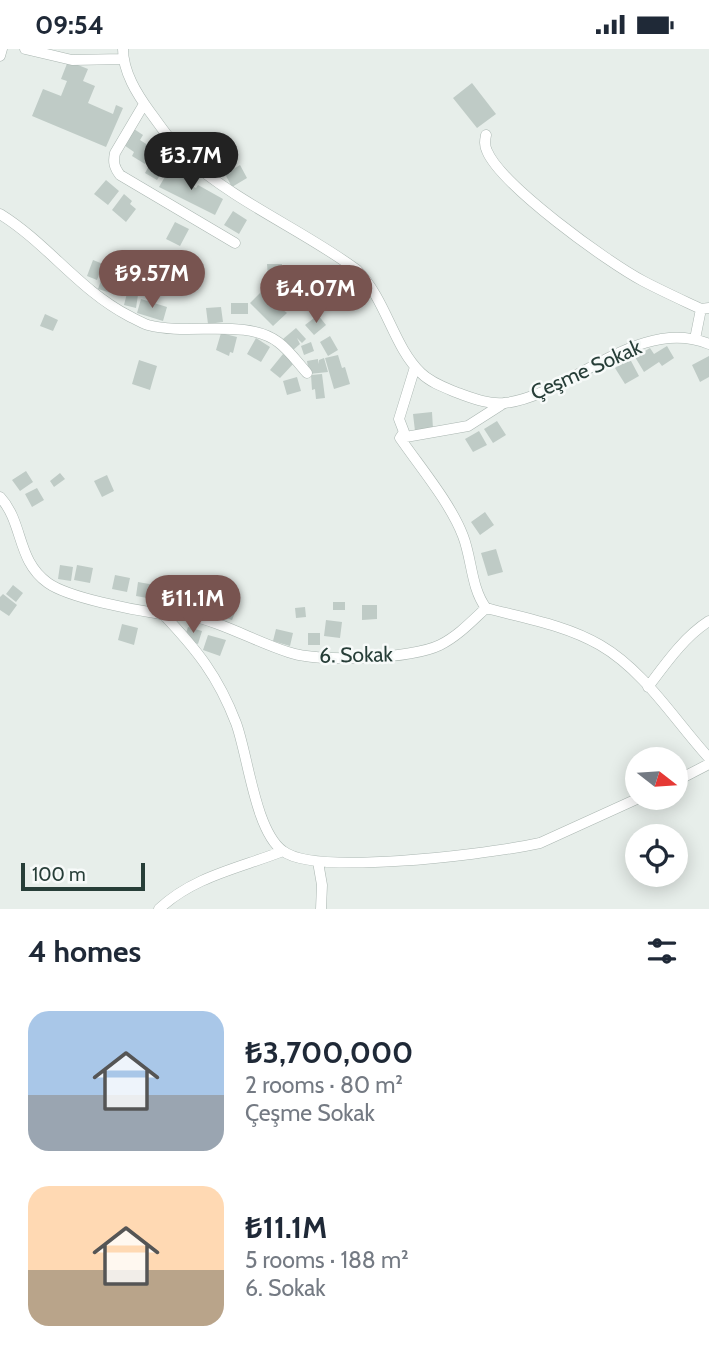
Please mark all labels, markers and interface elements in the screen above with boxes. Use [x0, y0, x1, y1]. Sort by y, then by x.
text: 09:54 [35, 9, 104, 41]
pin: ₺3.7M [142, 132, 240, 192]
text: ₺3.7M [160, 141, 222, 169]
pin: ₺9.57M [95, 251, 209, 310]
text: ₺9.57M [115, 259, 189, 287]
pin: ₺4.07M [259, 265, 373, 325]
text: ₺4.07M [276, 274, 356, 302]
street label: Çeşme Sokak [527, 334, 646, 405]
pin: ₺11.1M [136, 575, 250, 635]
text: ₺11.1M [162, 584, 225, 612]
street label: 6. Sokak [319, 641, 394, 668]
north arrow [625, 747, 688, 810]
map controls [625, 747, 688, 887]
button: locate [625, 824, 688, 887]
scale bar [21, 860, 145, 892]
text: 100 m [32, 863, 86, 886]
icon: filters [643, 932, 681, 970]
text: 4 homes [28, 933, 141, 970]
text: ₺3,700,000 [245, 1034, 413, 1071]
icon: home [84, 1039, 168, 1123]
text: 2 rooms · 80 m² [245, 1071, 403, 1099]
text: Çeşme Sokak [245, 1099, 375, 1127]
text: ₺11.1M [245, 1209, 327, 1246]
icon: home [84, 1214, 168, 1298]
text: 5 rooms · 188 m² [245, 1246, 409, 1274]
text: 6. Sokak [245, 1274, 326, 1302]

